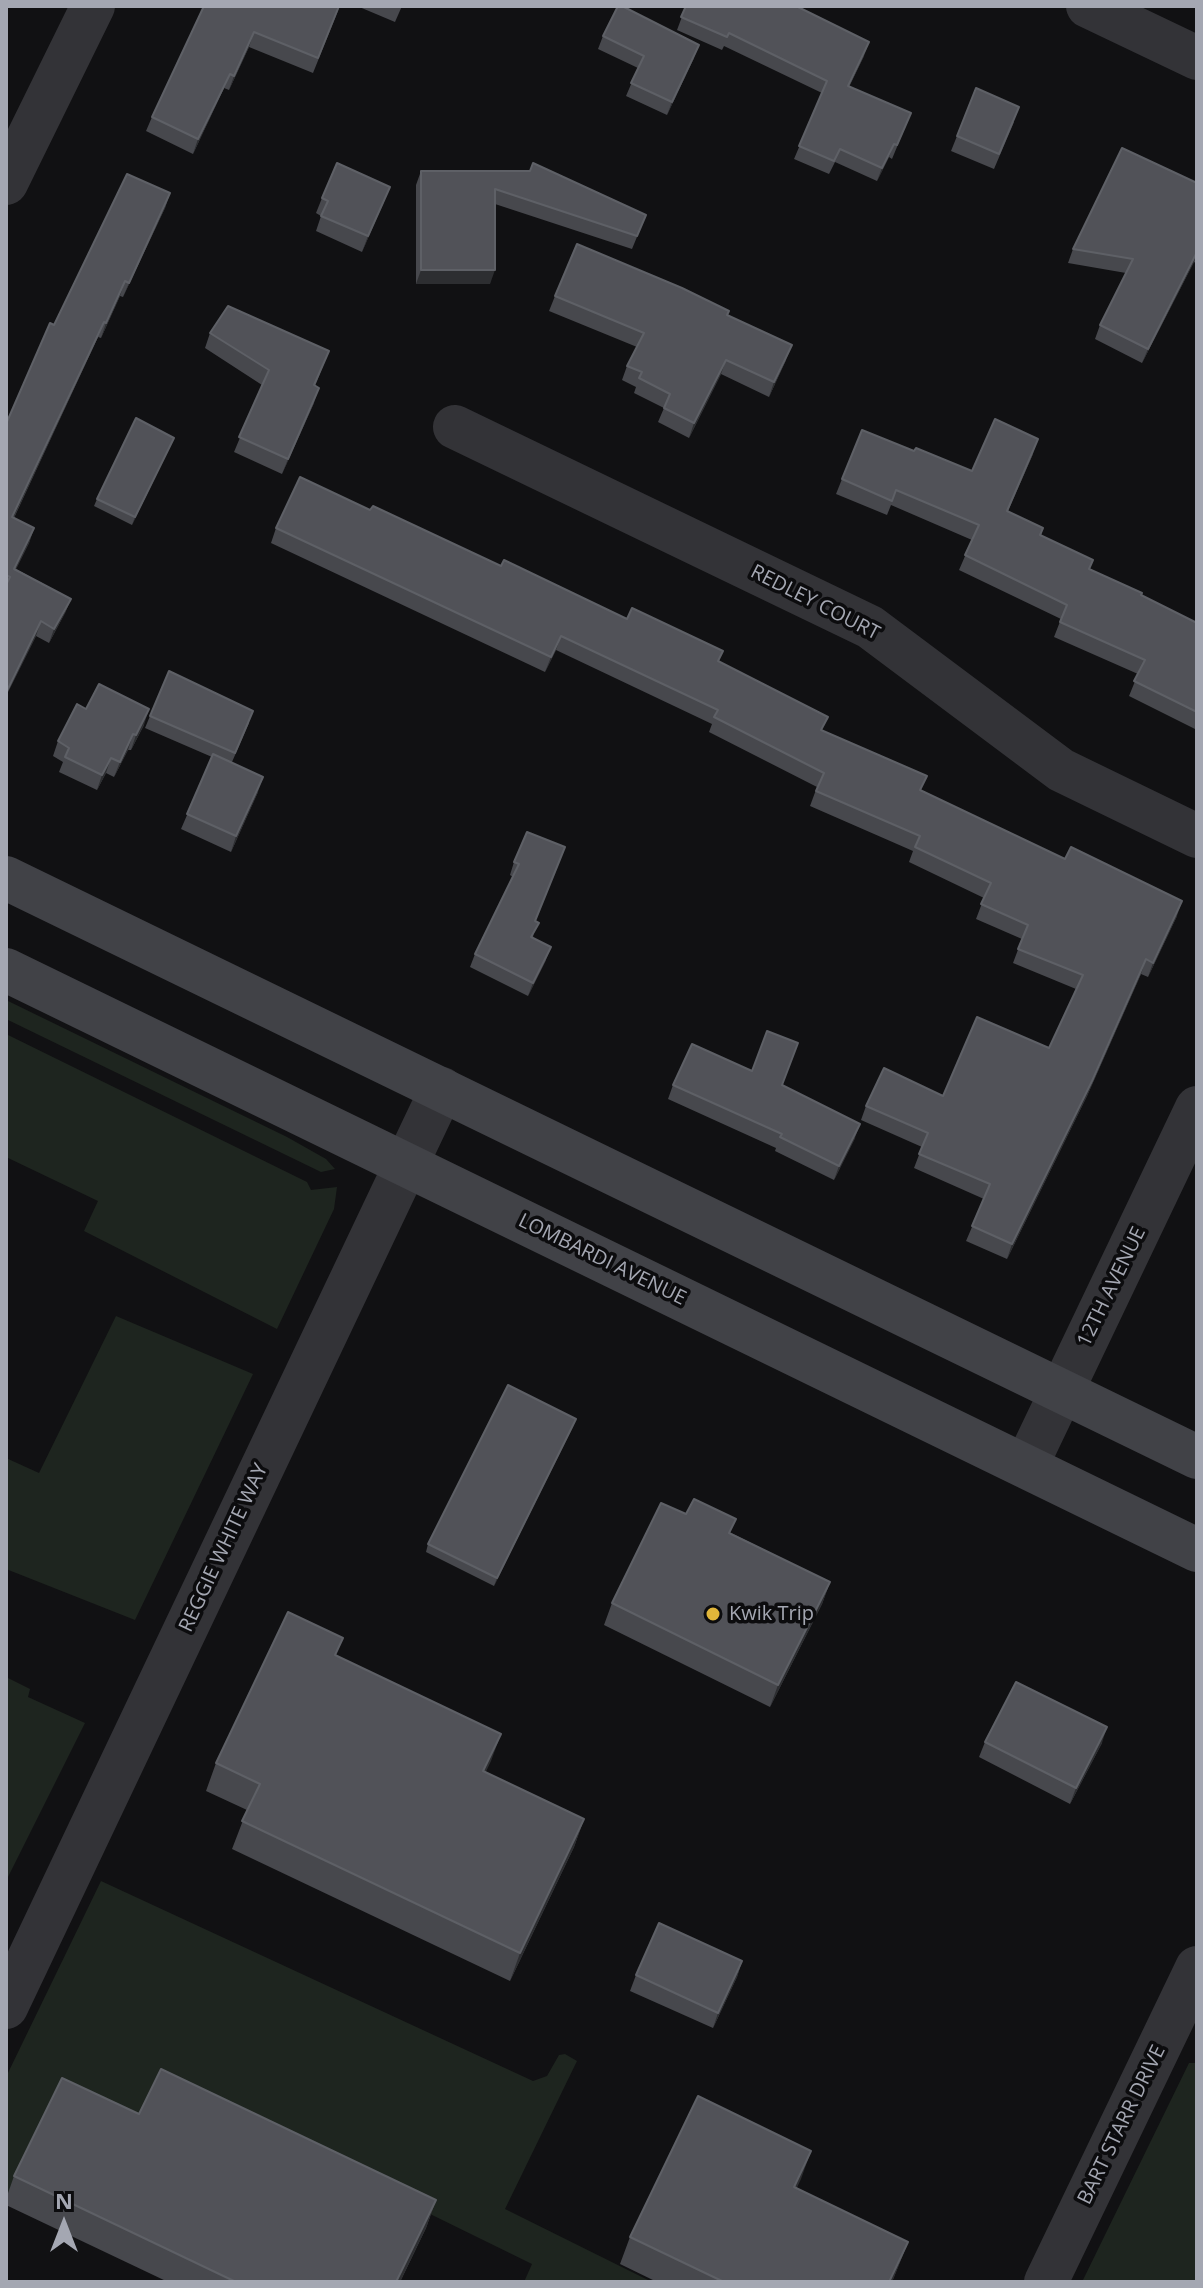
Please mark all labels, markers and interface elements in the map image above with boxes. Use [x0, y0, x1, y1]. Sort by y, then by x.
street label: REDLEY COURT [746, 560, 884, 646]
street label: LOMBARDI AVENUE [514, 1209, 690, 1311]
street label: 12TH AVENUE [1073, 1223, 1151, 1351]
street label: REGGIE WHITE WAY [174, 1460, 274, 1636]
place label: Kwik Trip [729, 1602, 814, 1626]
marker: Kwik Trip [704, 1605, 722, 1623]
street label: BART STARR DRIVE [1073, 2041, 1171, 2209]
north arrow [24, 2184, 104, 2264]
text: N [55, 2185, 73, 2215]

